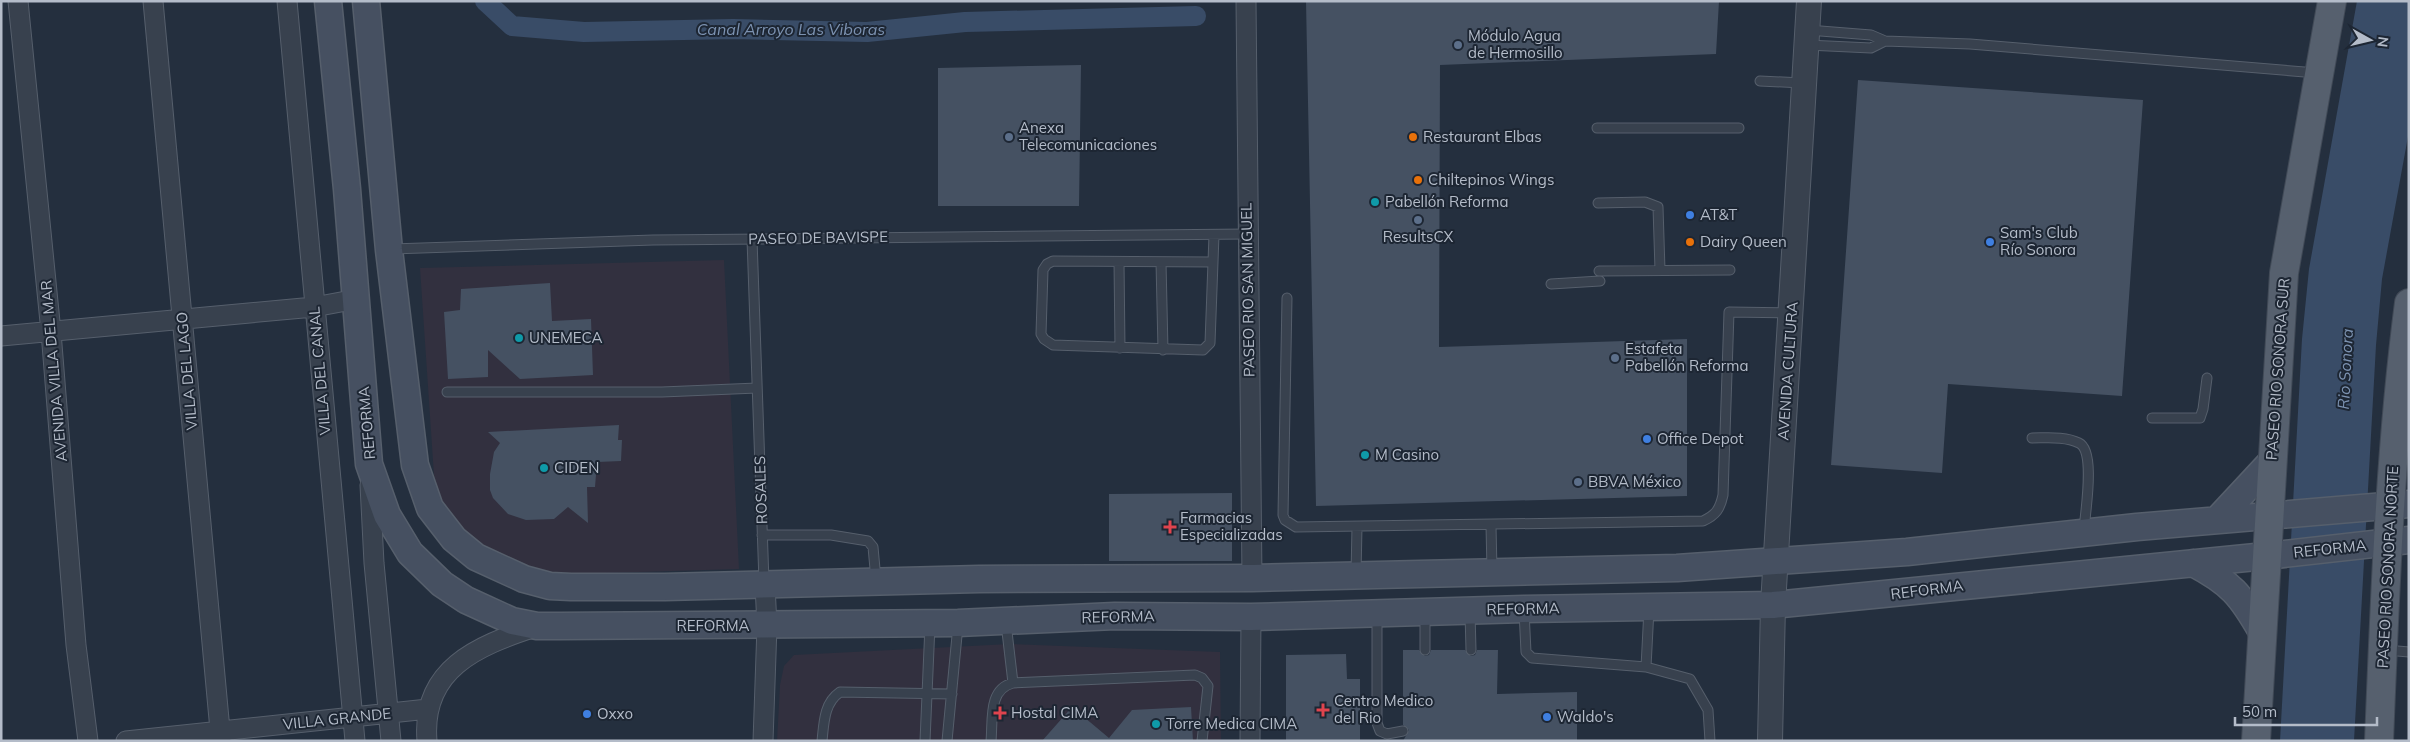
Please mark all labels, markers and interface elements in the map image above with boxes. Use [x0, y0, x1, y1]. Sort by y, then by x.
north arrow [2345, 15, 2395, 65]
water label: Canal Arroyo Las Viboras [697, 19, 885, 39]
place label: Módulo Agua de Hermosillo [1468, 26, 1563, 62]
text: N [2373, 35, 2393, 48]
marker: Módulo Agua de Hermosillo [1452, 39, 1464, 51]
place label: Anexa Telecomunicaciones [1019, 118, 1157, 154]
place label: Restaurant Elbas [1423, 127, 1542, 146]
marker: Anexa Telecomunicaciones [1003, 131, 1015, 143]
marker: Restaurant Elbas [1407, 131, 1419, 143]
place label: Chiltepinos Wings [1428, 170, 1554, 189]
marker: Chiltepinos Wings [1412, 174, 1424, 186]
place label: Pabellón Reforma [1385, 192, 1508, 211]
marker: Pabellón Reforma [1369, 196, 1381, 208]
street label: PASEO RIO SAN MIGUEL [1236, 203, 1259, 377]
place label: AT&T [1700, 205, 1737, 224]
marker: AT&T [1684, 209, 1696, 221]
marker: ResultsCX [1412, 214, 1424, 226]
place label: Sam's Club Río Sonora [2000, 223, 2078, 259]
street label: PASEO DE BAVISPE [748, 227, 888, 248]
place label: ResultsCX [1383, 227, 1453, 246]
place label: Dairy Queen [1700, 232, 1787, 251]
marker: Dairy Queen [1684, 236, 1696, 248]
marker: Sam's Club Río Sonora [1984, 236, 1996, 248]
street label: PASEO RIO SONORA SUR [2262, 277, 2293, 461]
street label: AVENIDA VILLA DEL MAR [36, 279, 71, 463]
street label: AVENIDA CULTURA [1773, 301, 1802, 441]
street label: VILLA DEL CANAL [304, 306, 335, 436]
street label: VILLA DEL LAGO [172, 311, 201, 431]
place label: UNEMECA [529, 328, 603, 347]
water label: Rio Sonora [2333, 328, 2357, 410]
marker: UNEMECA [513, 332, 525, 344]
place label: Estafeta Pabellón Reforma [1625, 339, 1748, 375]
marker: Estafeta Pabellón Reforma [1609, 352, 1621, 364]
street label: REFORMA [354, 386, 379, 460]
place label: Office Depot [1657, 429, 1743, 448]
marker: Office Depot [1641, 433, 1653, 445]
place label: M Casino [1375, 445, 1439, 464]
marker: M Casino [1359, 449, 1371, 461]
street label: ROSALES [750, 455, 771, 525]
place label: CIDEN [554, 458, 599, 477]
marker: CIDEN [538, 462, 550, 474]
street label: PASEO RIO SONORA NORTE [2373, 465, 2402, 669]
place label: BBVA México [1588, 472, 1681, 491]
marker: BBVA México [1572, 476, 1584, 488]
place label: Farmacias Especializadas [1180, 508, 1283, 544]
marker: Farmacias Especializadas [1164, 521, 1176, 533]
street label: REFORMA [2293, 535, 2367, 562]
street label: REFORMA [1889, 576, 1964, 603]
street label: REFORMA [1486, 598, 1560, 619]
street label: REFORMA [1081, 606, 1155, 627]
street label: REFORMA [676, 616, 750, 635]
place label: Centro Medico del Rio [1334, 691, 1433, 727]
scale bar [2235, 694, 2378, 726]
text: 50 m [2242, 702, 2277, 721]
street label: VILLA GRANDE [282, 703, 392, 734]
place label: Hostal CIMA [1011, 703, 1098, 722]
marker: Centro Medico del Rio [1316, 703, 1330, 717]
place label: Oxxo [597, 704, 633, 723]
marker: Hostal CIMA [993, 706, 1007, 720]
place label: Waldo's [1557, 707, 1614, 726]
marker: Oxxo [581, 708, 593, 720]
marker: Waldo's [1541, 711, 1553, 723]
place label: Torre Medica CIMA [1166, 714, 1297, 733]
marker: Torre Medica CIMA [1150, 718, 1162, 730]

